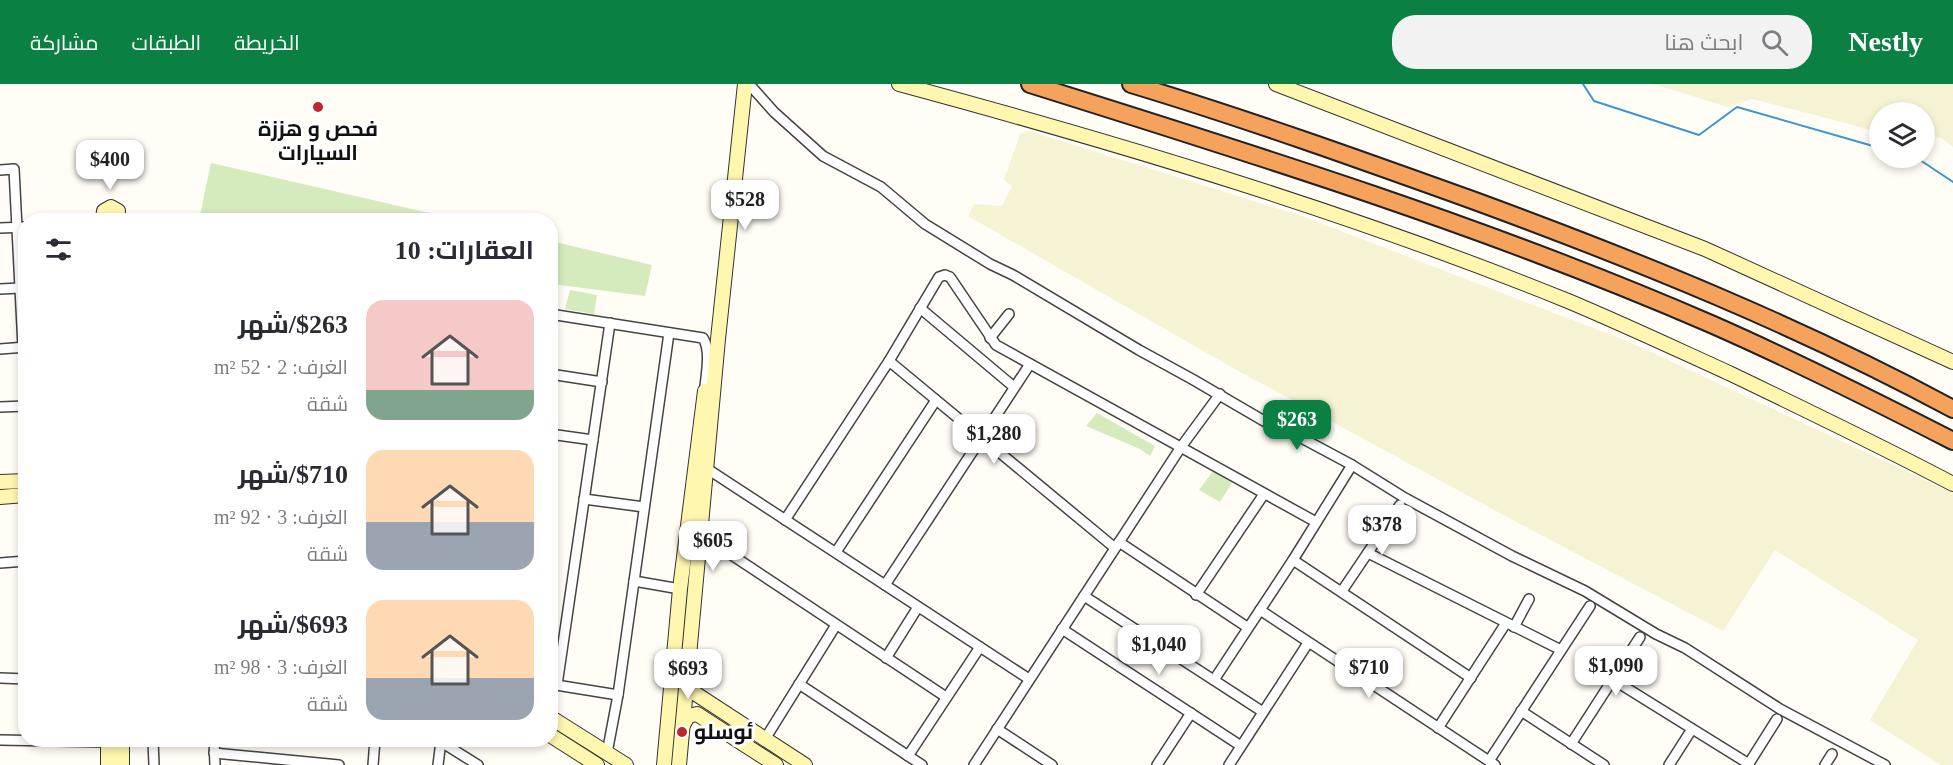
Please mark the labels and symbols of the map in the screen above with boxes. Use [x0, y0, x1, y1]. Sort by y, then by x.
marker: فحص و هززة السيارات [311, 100, 325, 114]
place label: فحص و هززة السيارات [258, 117, 378, 165]
pin: $400 [74, 140, 146, 191]
pin: $528 [709, 180, 781, 231]
pin: $263 [1261, 400, 1333, 451]
pin: $1,280 [945, 414, 1043, 465]
pin: $378 [1346, 505, 1418, 556]
pin: $605 [677, 521, 749, 572]
pin: $1,040 [1110, 625, 1208, 676]
pin: $1,090 [1567, 646, 1665, 697]
pin: $710 [1333, 648, 1405, 699]
pin: $693 [652, 649, 724, 700]
place label: ئوسلو [694, 720, 753, 745]
marker: ئوسلو [675, 725, 689, 739]

